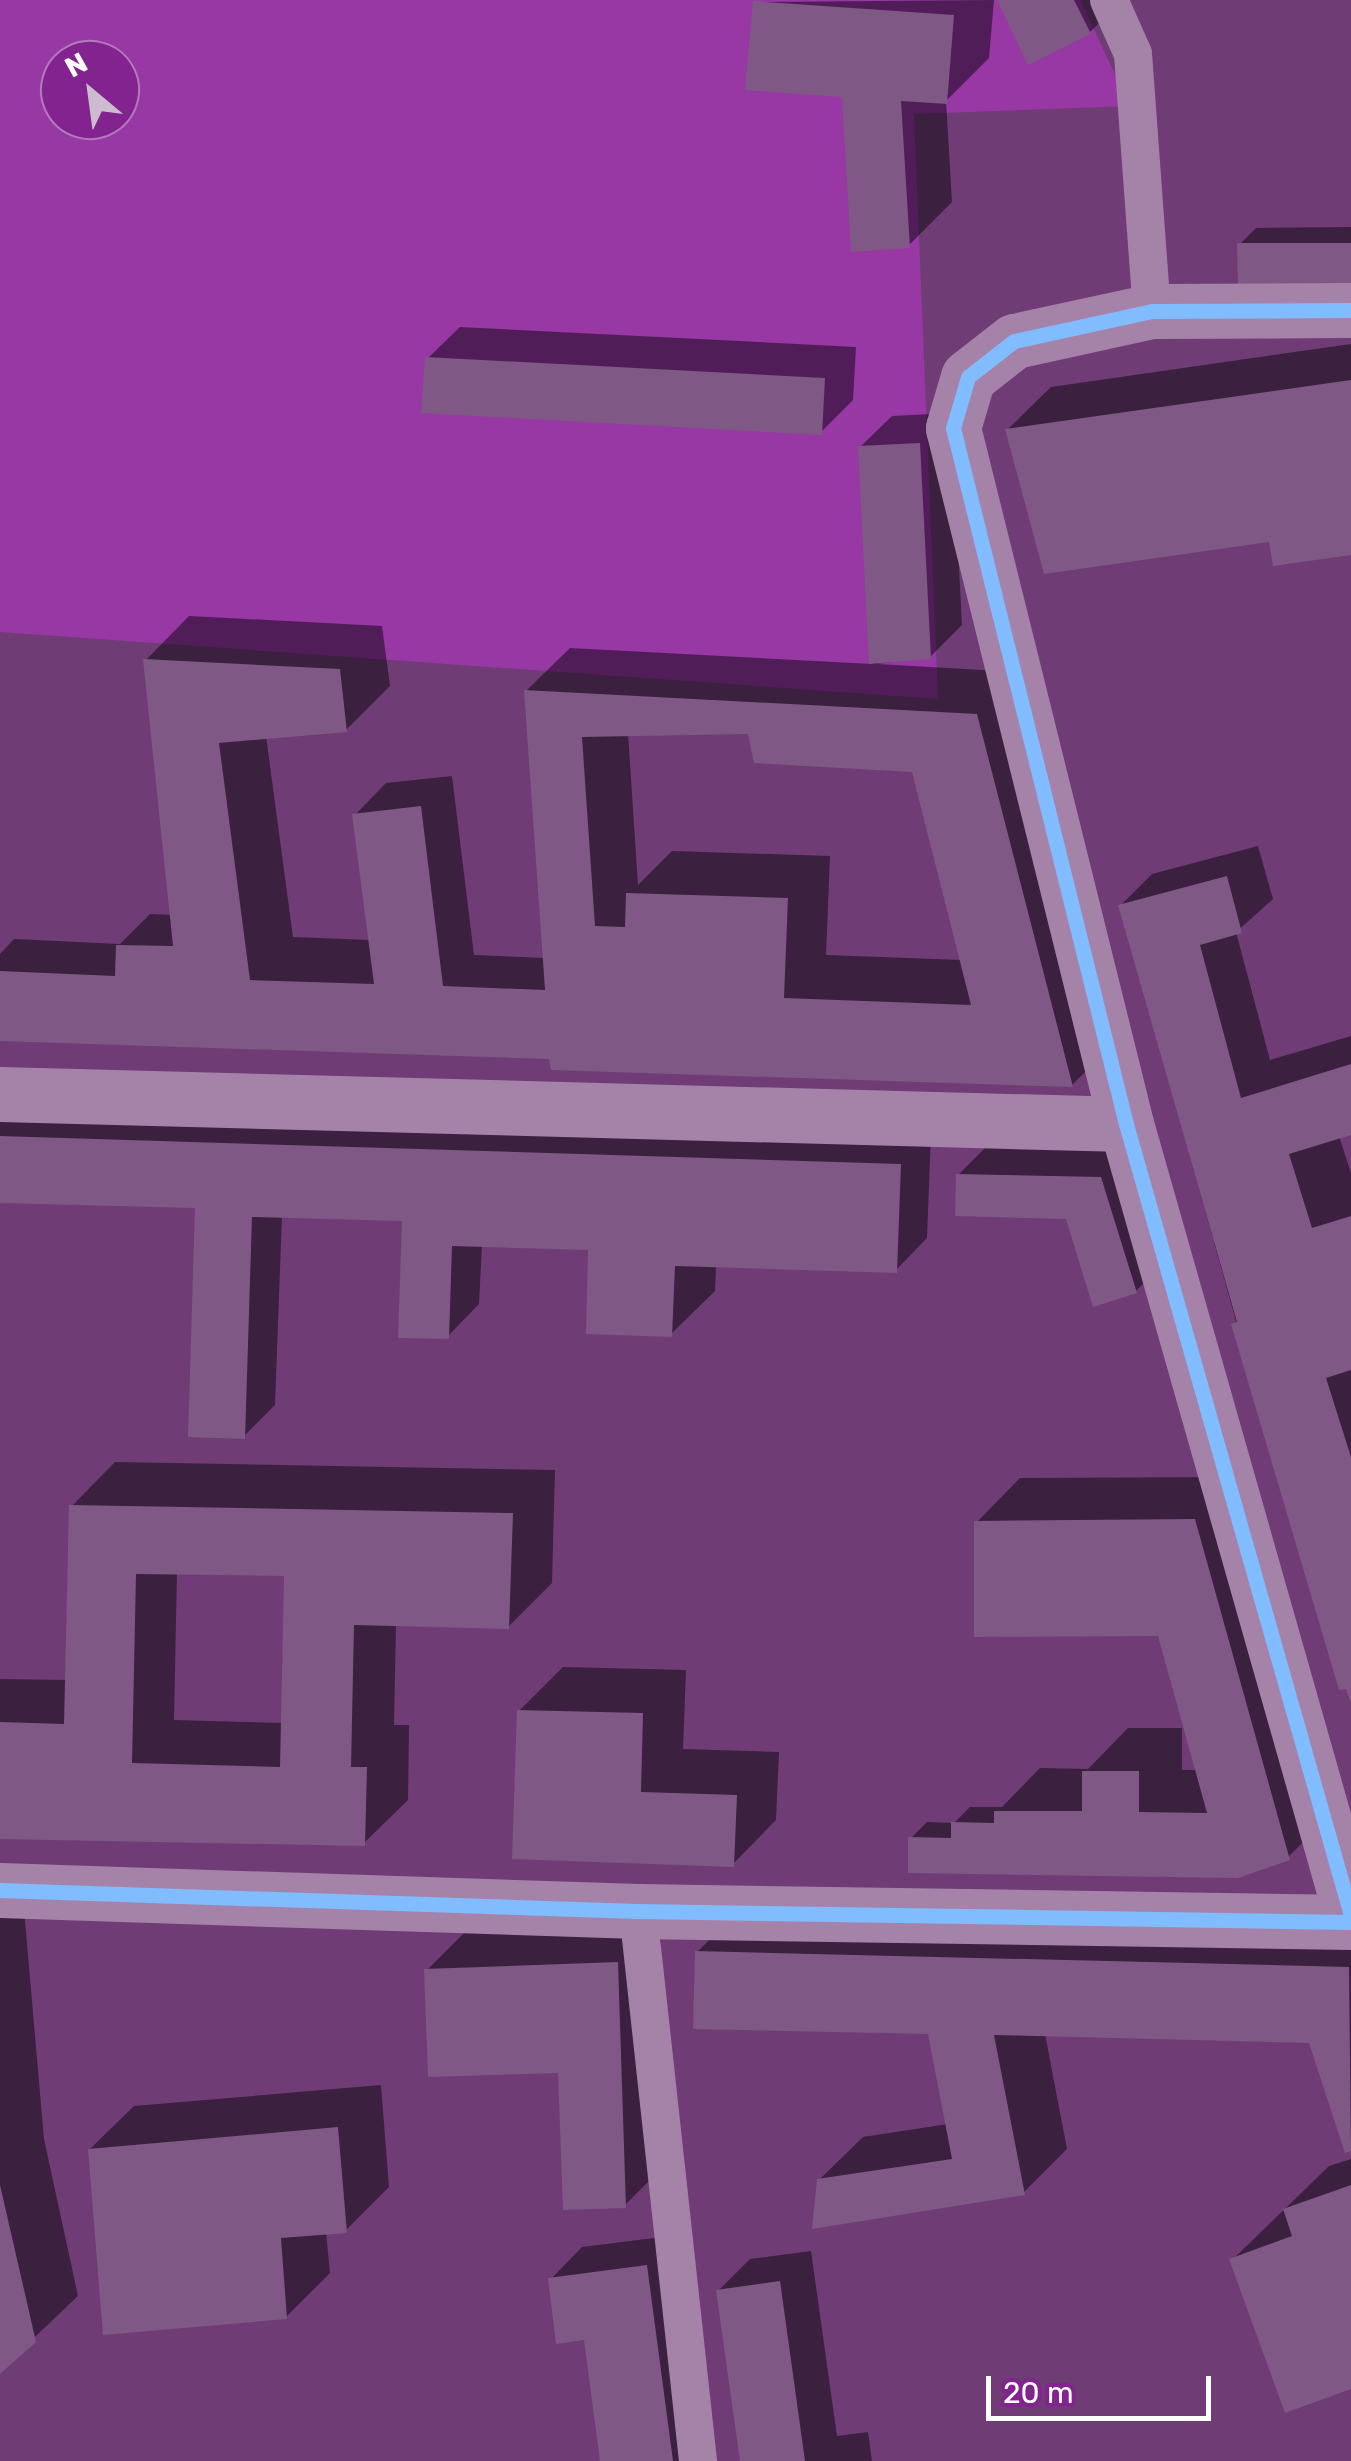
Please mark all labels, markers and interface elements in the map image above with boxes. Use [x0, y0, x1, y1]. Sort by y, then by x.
north arrow [40, 40, 140, 140]
text: N [59, 46, 93, 84]
scale bar [991, 2356, 1216, 2418]
text: 20 m [1003, 2375, 1074, 2411]

